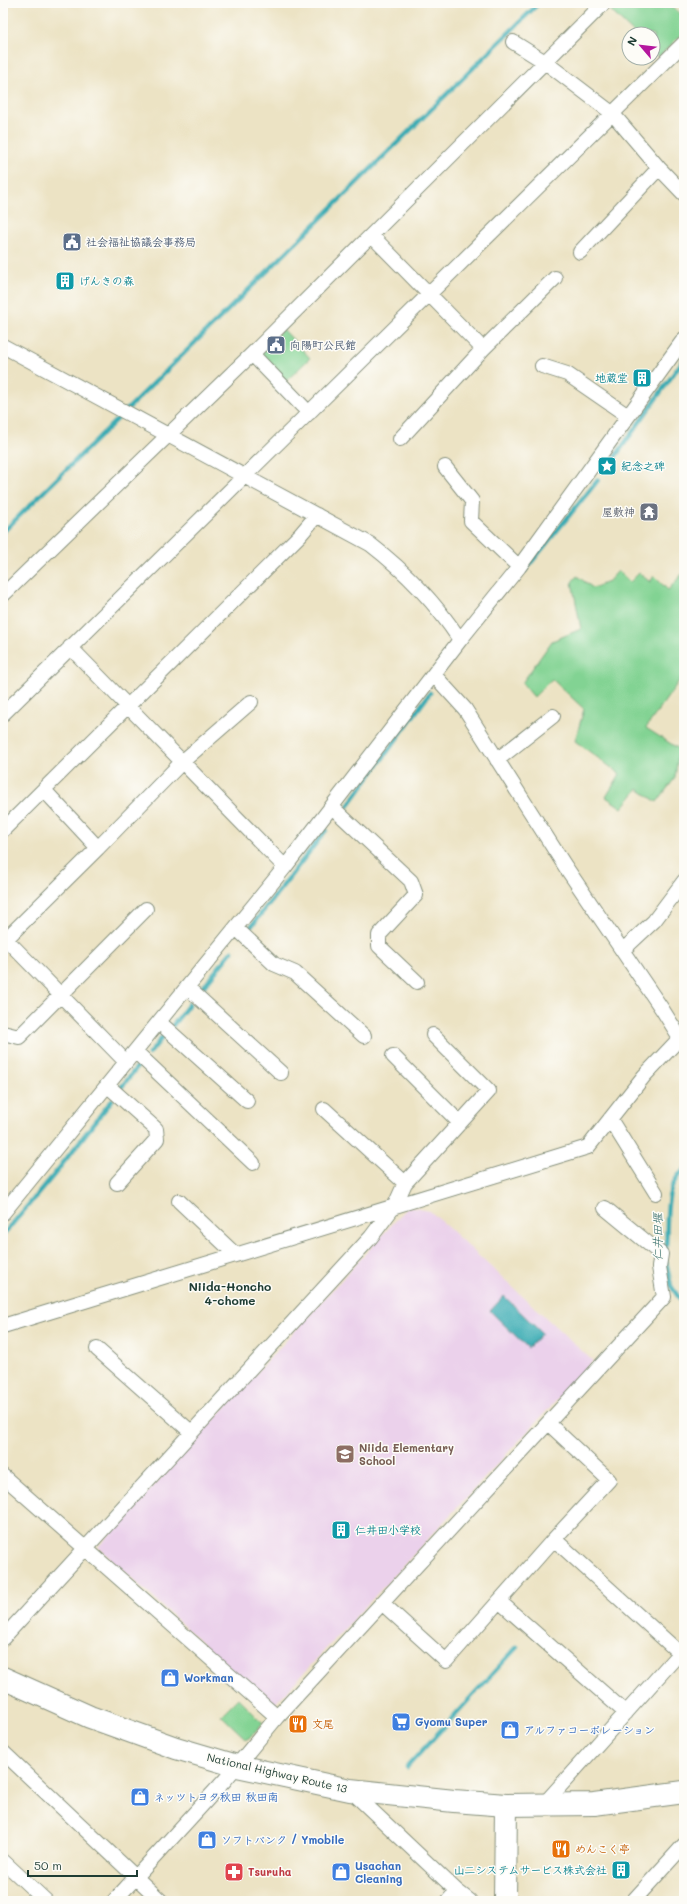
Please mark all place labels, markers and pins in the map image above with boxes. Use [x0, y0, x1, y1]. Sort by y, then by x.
public building icon: 社会福祉協議会事務局 [61, 231, 83, 253]
place label: 社会福祉協議会事務局 [86, 234, 196, 249]
building icon: げんきの森 [54, 270, 76, 292]
place label: げんきの森 [79, 273, 134, 288]
public building icon: 向陽町公民館 [265, 334, 287, 356]
place label: 向陽町公民館 [290, 337, 356, 352]
building icon: 地蔵堂 [631, 367, 653, 389]
place label: 地蔵堂 [595, 370, 628, 385]
place icon: 紀念之碑 [596, 455, 618, 477]
place label: 紀念之碑 [621, 458, 665, 473]
temple icon: 屋敷神 [638, 501, 660, 523]
place label: 屋敷神 [602, 504, 635, 519]
place label: Niida Elementary School [359, 1440, 454, 1468]
school or university icon: Niida Elementary School [334, 1443, 356, 1465]
building icon: 仁井田小学校 [330, 1519, 352, 1541]
place label: 仁井田小学校 [355, 1522, 421, 1537]
shop icon: Workman [159, 1667, 181, 1689]
place label: Workman [184, 1670, 234, 1685]
supermarket icon: Gyomu Super [390, 1711, 412, 1733]
restaurant icon: 文尾 [287, 1713, 309, 1735]
place label: Gyomu Super [415, 1714, 488, 1729]
place label: 文尾 [312, 1716, 334, 1731]
shop icon: アルファコーポレーション [499, 1719, 521, 1741]
place label: アルファコーポレーション [524, 1722, 655, 1737]
shop icon: ネッツトヨタ秋田 秋田南 [129, 1786, 151, 1808]
place label: ネッツトヨタ秋田 秋田南 [154, 1789, 279, 1804]
shop icon: ソフトバンク / Ymobile [196, 1829, 218, 1851]
place label: ソフトバンク / Ymobile [221, 1832, 345, 1847]
restaurant icon: めんこく亭 [550, 1838, 572, 1860]
place label: めんこく亭 [575, 1841, 630, 1856]
place label: Usachan Cleaning [355, 1858, 403, 1886]
building icon: 山二システムサービス株式会社 [610, 1859, 632, 1881]
pharmacy icon: Tsuruha [223, 1861, 245, 1883]
shop icon: Usachan Cleaning [330, 1861, 352, 1883]
place label: 山二システムサービス株式会社 [453, 1862, 607, 1877]
place label: Tsuruha [248, 1864, 292, 1879]

